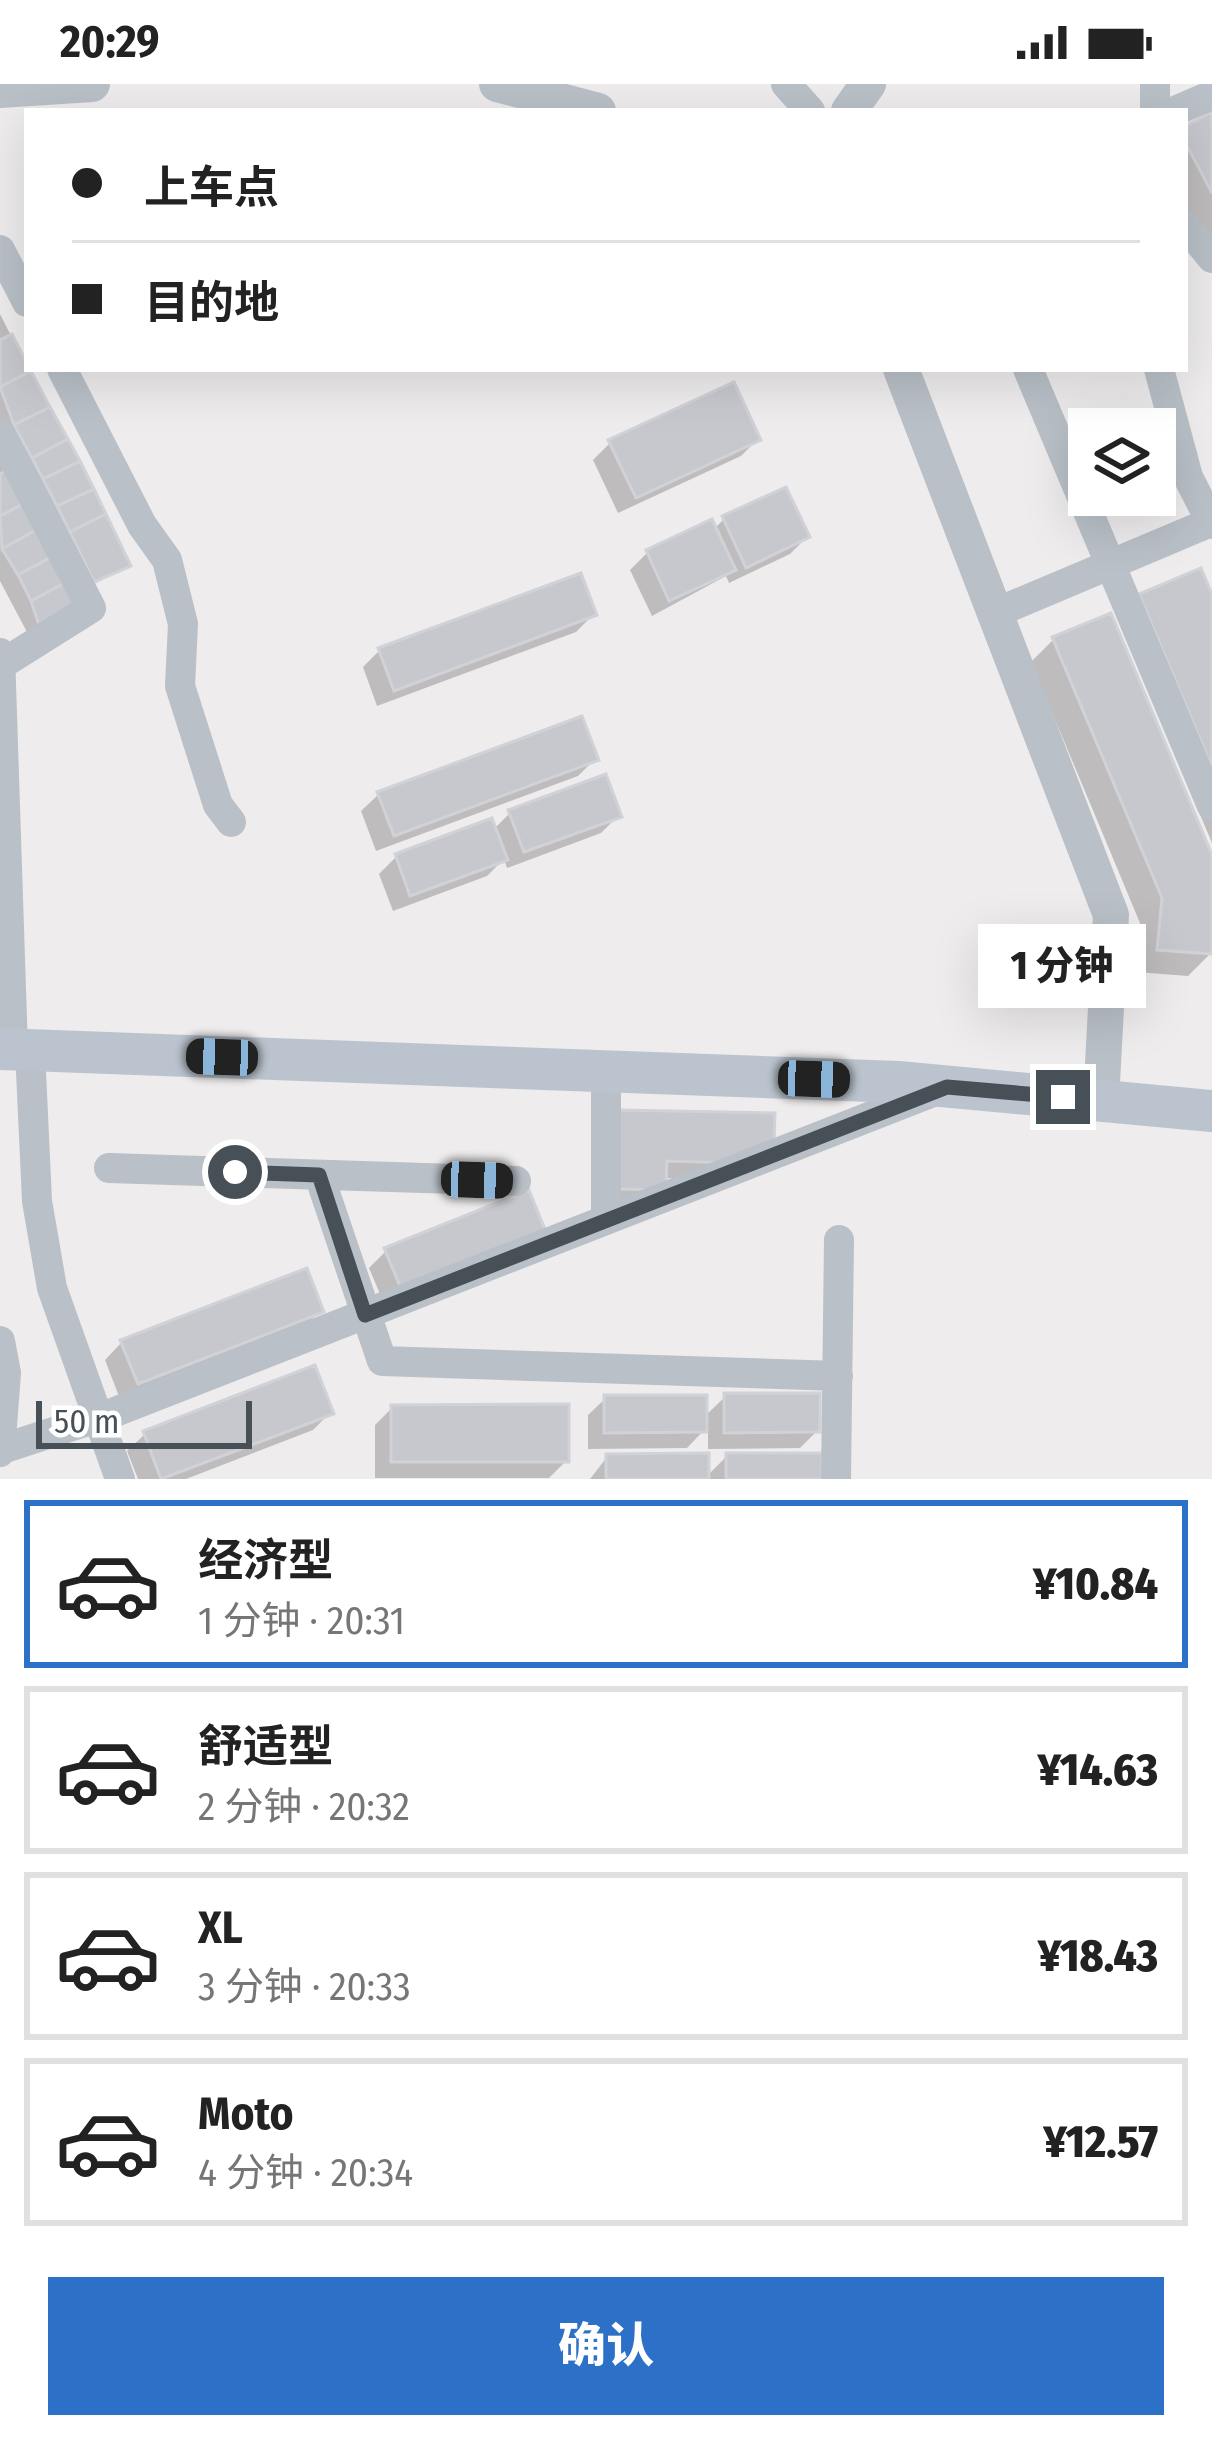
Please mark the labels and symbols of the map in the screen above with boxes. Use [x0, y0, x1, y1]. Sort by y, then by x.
callout: 1 分钟 [979, 923, 1147, 1007]
car [185, 1038, 259, 1076]
car [777, 1060, 851, 1098]
route end [1036, 1070, 1090, 1124]
route start [208, 1145, 262, 1199]
car [440, 1161, 514, 1199]
scale bar [36, 1395, 252, 1448]

